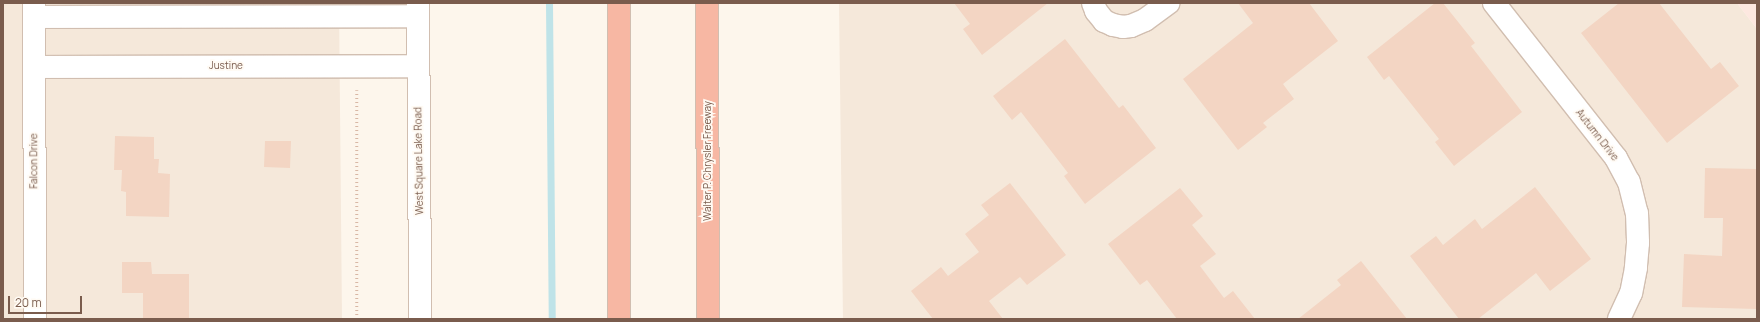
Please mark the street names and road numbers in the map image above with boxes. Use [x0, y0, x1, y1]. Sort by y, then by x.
street label: Justine [209, 60, 243, 72]
street label: Walter P. Chrysler Freeway [702, 101, 714, 221]
street label: West Square Lake Road [412, 107, 426, 215]
street label: Autumn Drive [1573, 107, 1621, 163]
street label: Falcon Drive [28, 133, 40, 189]

